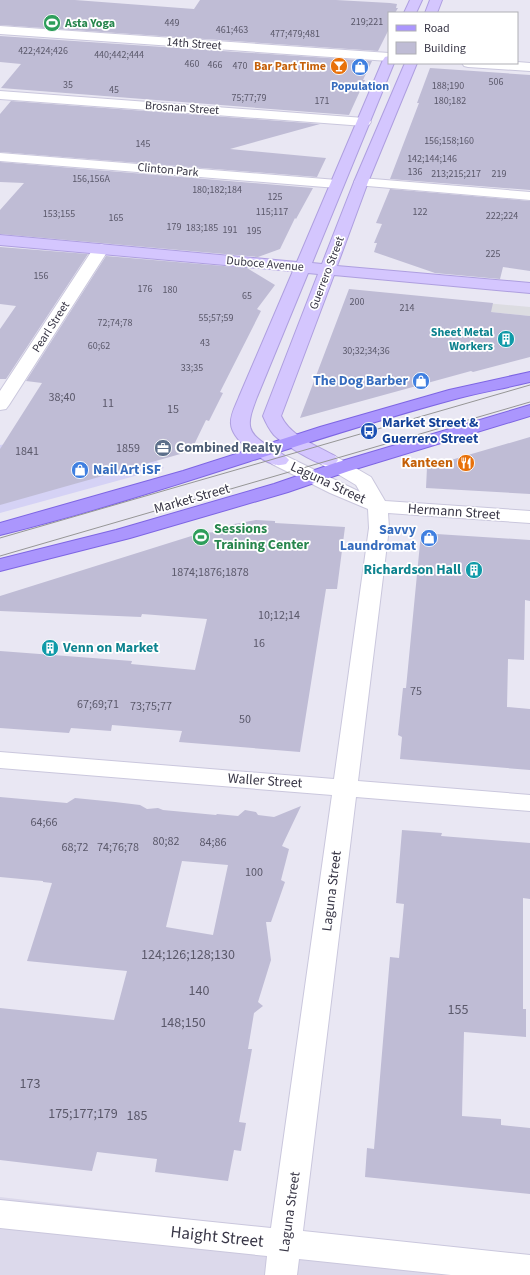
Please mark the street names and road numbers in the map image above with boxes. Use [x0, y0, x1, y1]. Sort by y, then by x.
street label: 14th Street [166, 34, 222, 54]
street label: Brosnan Street [144, 97, 220, 119]
street label: Clinton Park [137, 159, 199, 181]
street label: Guerrero Street [305, 234, 349, 312]
street label: Duboce Avenue [226, 252, 304, 276]
street label: Pearl Street [28, 298, 74, 356]
street label: Laguna Street [287, 457, 369, 509]
street label: Market Street [152, 479, 233, 519]
street label: Hermann Street [407, 499, 501, 525]
street label: Waller Street [227, 768, 303, 794]
street label: Laguna Street [317, 849, 347, 932]
street label: Laguna Street [274, 1170, 306, 1254]
street label: Haight Street [169, 1220, 265, 1254]

